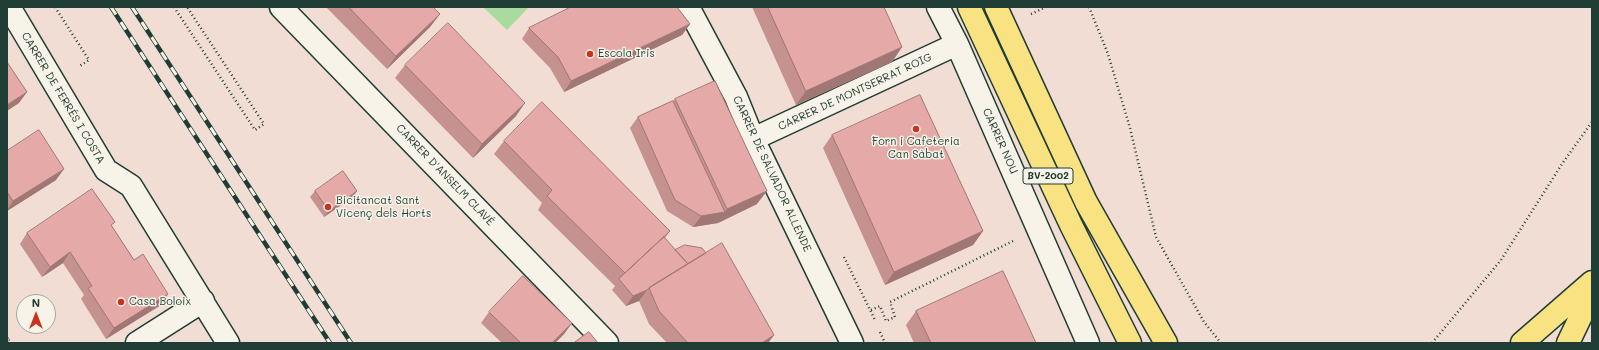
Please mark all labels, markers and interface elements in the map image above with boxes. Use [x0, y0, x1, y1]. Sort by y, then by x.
street label: CARRER DE FERRÉS I COSTA [18, 30, 108, 166]
place label: Escola Iris [598, 47, 655, 61]
marker: Escola Iris [585, 49, 595, 59]
street label: CARRER DE MONTSERRAT ROIG [776, 50, 934, 134]
street label: CARRER DE SALVADOR ALLENDE [730, 94, 814, 254]
street label: CARRER NOU [980, 106, 1020, 176]
street label: CARRER D'ANSELM CLAVÉ [393, 122, 497, 228]
marker: Forn i Cafeteria Can Sàbat [911, 124, 921, 134]
place label: Forn i Cafeteria Can Sàbat [872, 135, 960, 161]
road number: BV-2002 [1023, 168, 1073, 184]
place label: Bicitancat Sant Vicenç dels Horts [336, 194, 431, 220]
marker: Bicitancat Sant Vicenç dels Horts [323, 202, 333, 212]
north arrow [16, 294, 56, 334]
text: N [32, 295, 40, 310]
place label: Casa Boloix [129, 295, 191, 309]
marker: Casa Boloix [116, 297, 126, 307]

